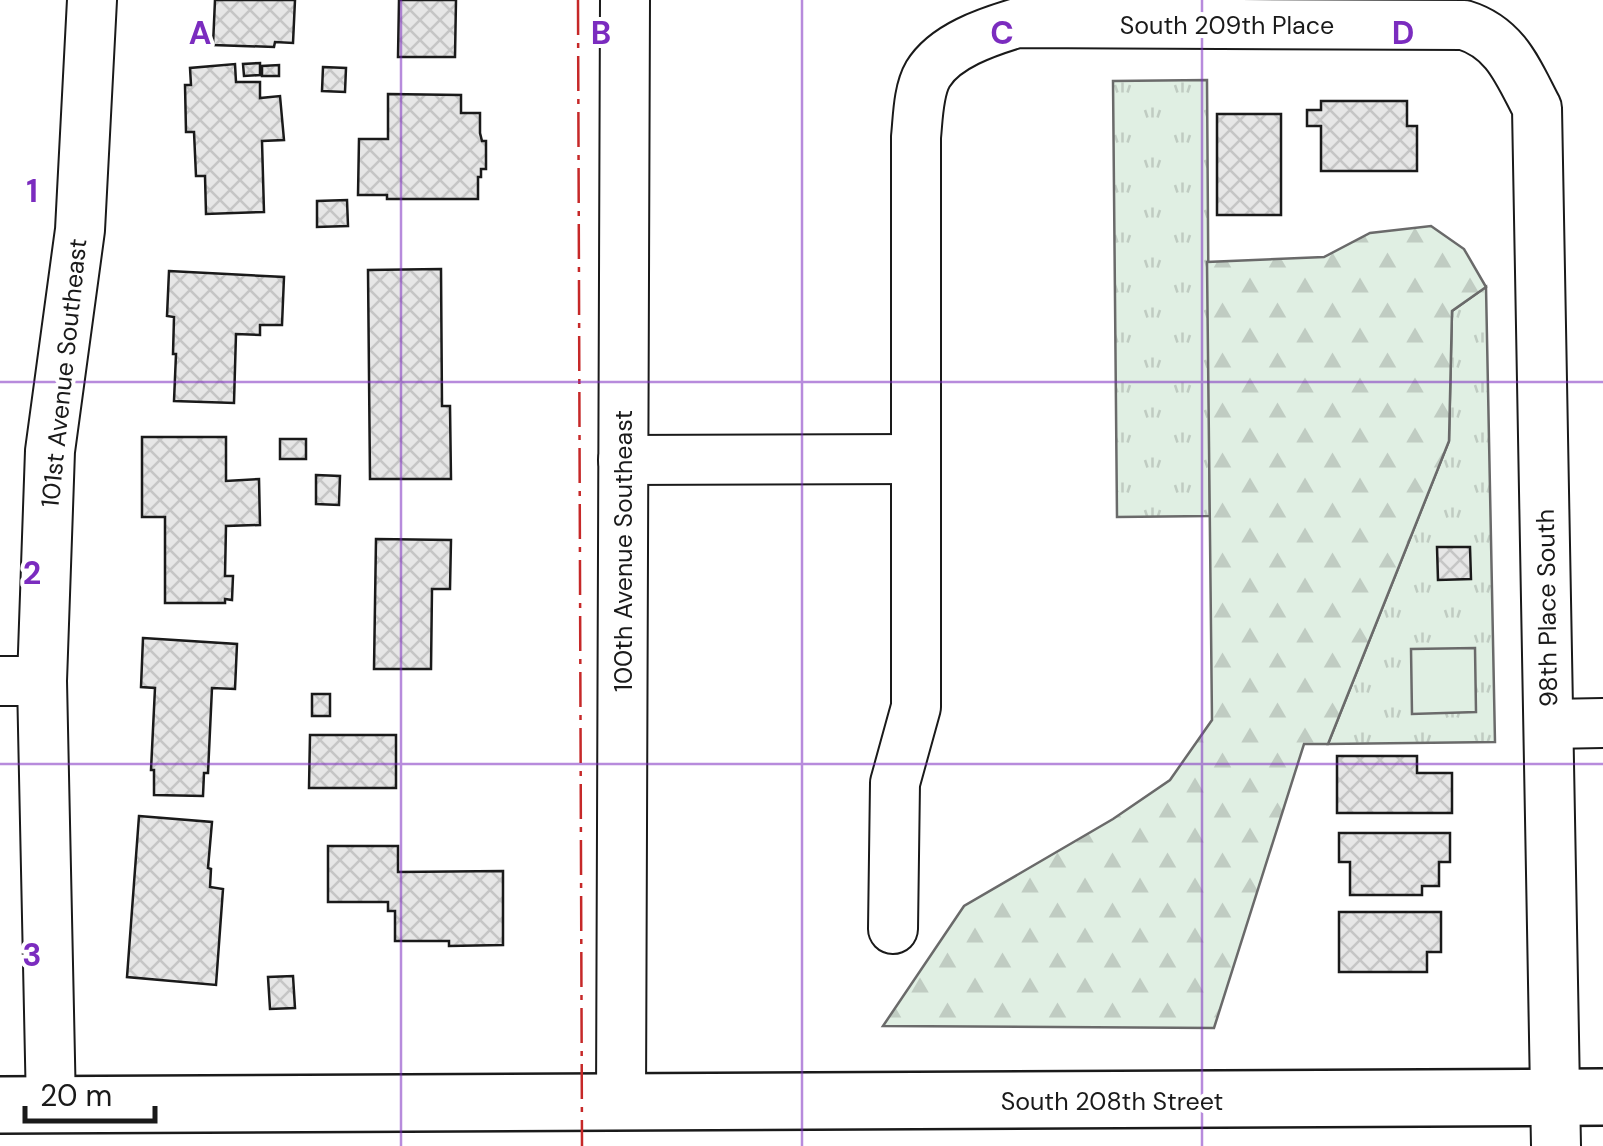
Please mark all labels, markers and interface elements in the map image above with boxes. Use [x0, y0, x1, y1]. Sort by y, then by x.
street label: South 209th Place [1120, 9, 1334, 42]
text: A [189, 12, 211, 54]
text: B [591, 12, 611, 54]
text: C [990, 12, 1014, 54]
text: D [1392, 12, 1414, 54]
text: 1 [26, 170, 38, 212]
street label: 101st Avenue Southeast [33, 237, 95, 509]
street label: 100th Avenue Southeast [607, 410, 640, 692]
street label: 98th Place South [1529, 509, 1565, 707]
text: 2 [23, 552, 41, 594]
text: 3 [22, 934, 42, 976]
scale bar [25, 1061, 155, 1123]
text: 20 m [40, 1076, 112, 1115]
street label: South 208th Street [1001, 1085, 1223, 1118]

